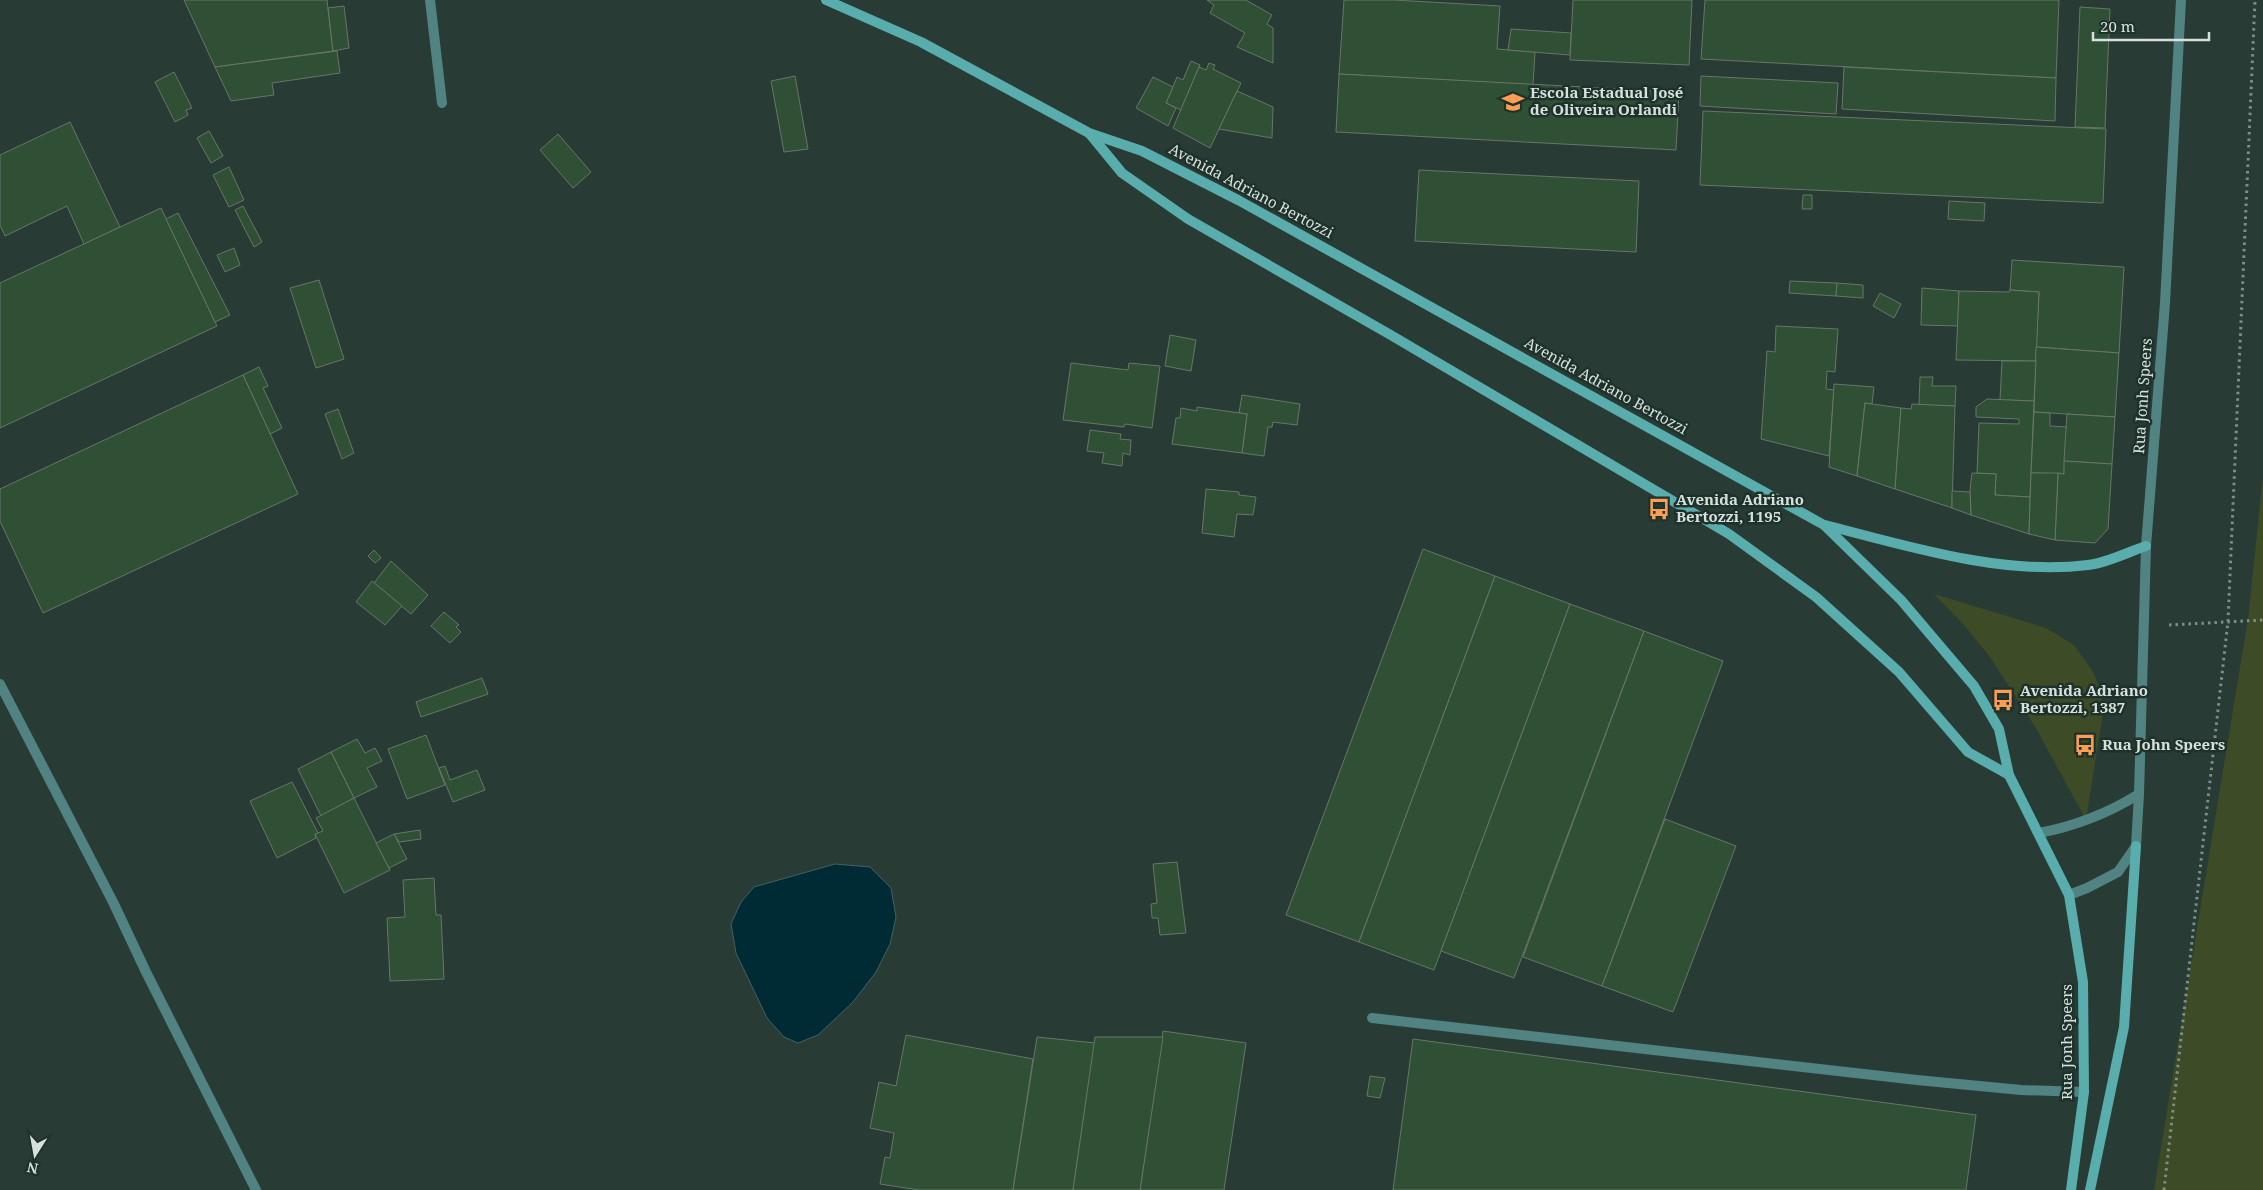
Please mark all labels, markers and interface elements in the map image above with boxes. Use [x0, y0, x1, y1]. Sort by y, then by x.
scale bar [2093, 10, 2209, 42]
text: 20 m [2100, 16, 2135, 36]
place label: Escola Estadual José de Oliveira Orlandi [1530, 82, 1683, 119]
school or university icon: Escola Estadual José de Oliveira Orlandi [1500, 89, 1526, 115]
street label: Avenida Adriano Bertozzi [1166, 138, 1337, 242]
street label: Avenida Adriano Bertozzi [1521, 332, 1692, 438]
street label: Rua Jonh Speers [2128, 337, 2156, 455]
place label: Avenida Adriano Bertozzi, 1195 [1676, 489, 1804, 526]
bus stop icon: Avenida Adriano Bertozzi, 1195 [1646, 496, 1672, 522]
place label: Avenida Adriano Bertozzi, 1387 [2020, 680, 2148, 717]
bus stop icon: Avenida Adriano Bertozzi, 1387 [1990, 687, 2016, 713]
bus stop icon: Rua John Speers [2072, 732, 2098, 758]
place label: Rua John Speers [2102, 734, 2225, 754]
street label: Rua Jonh Speers [2056, 984, 2076, 1100]
north arrow [10, 1130, 60, 1180]
text: N [25, 1158, 40, 1179]

